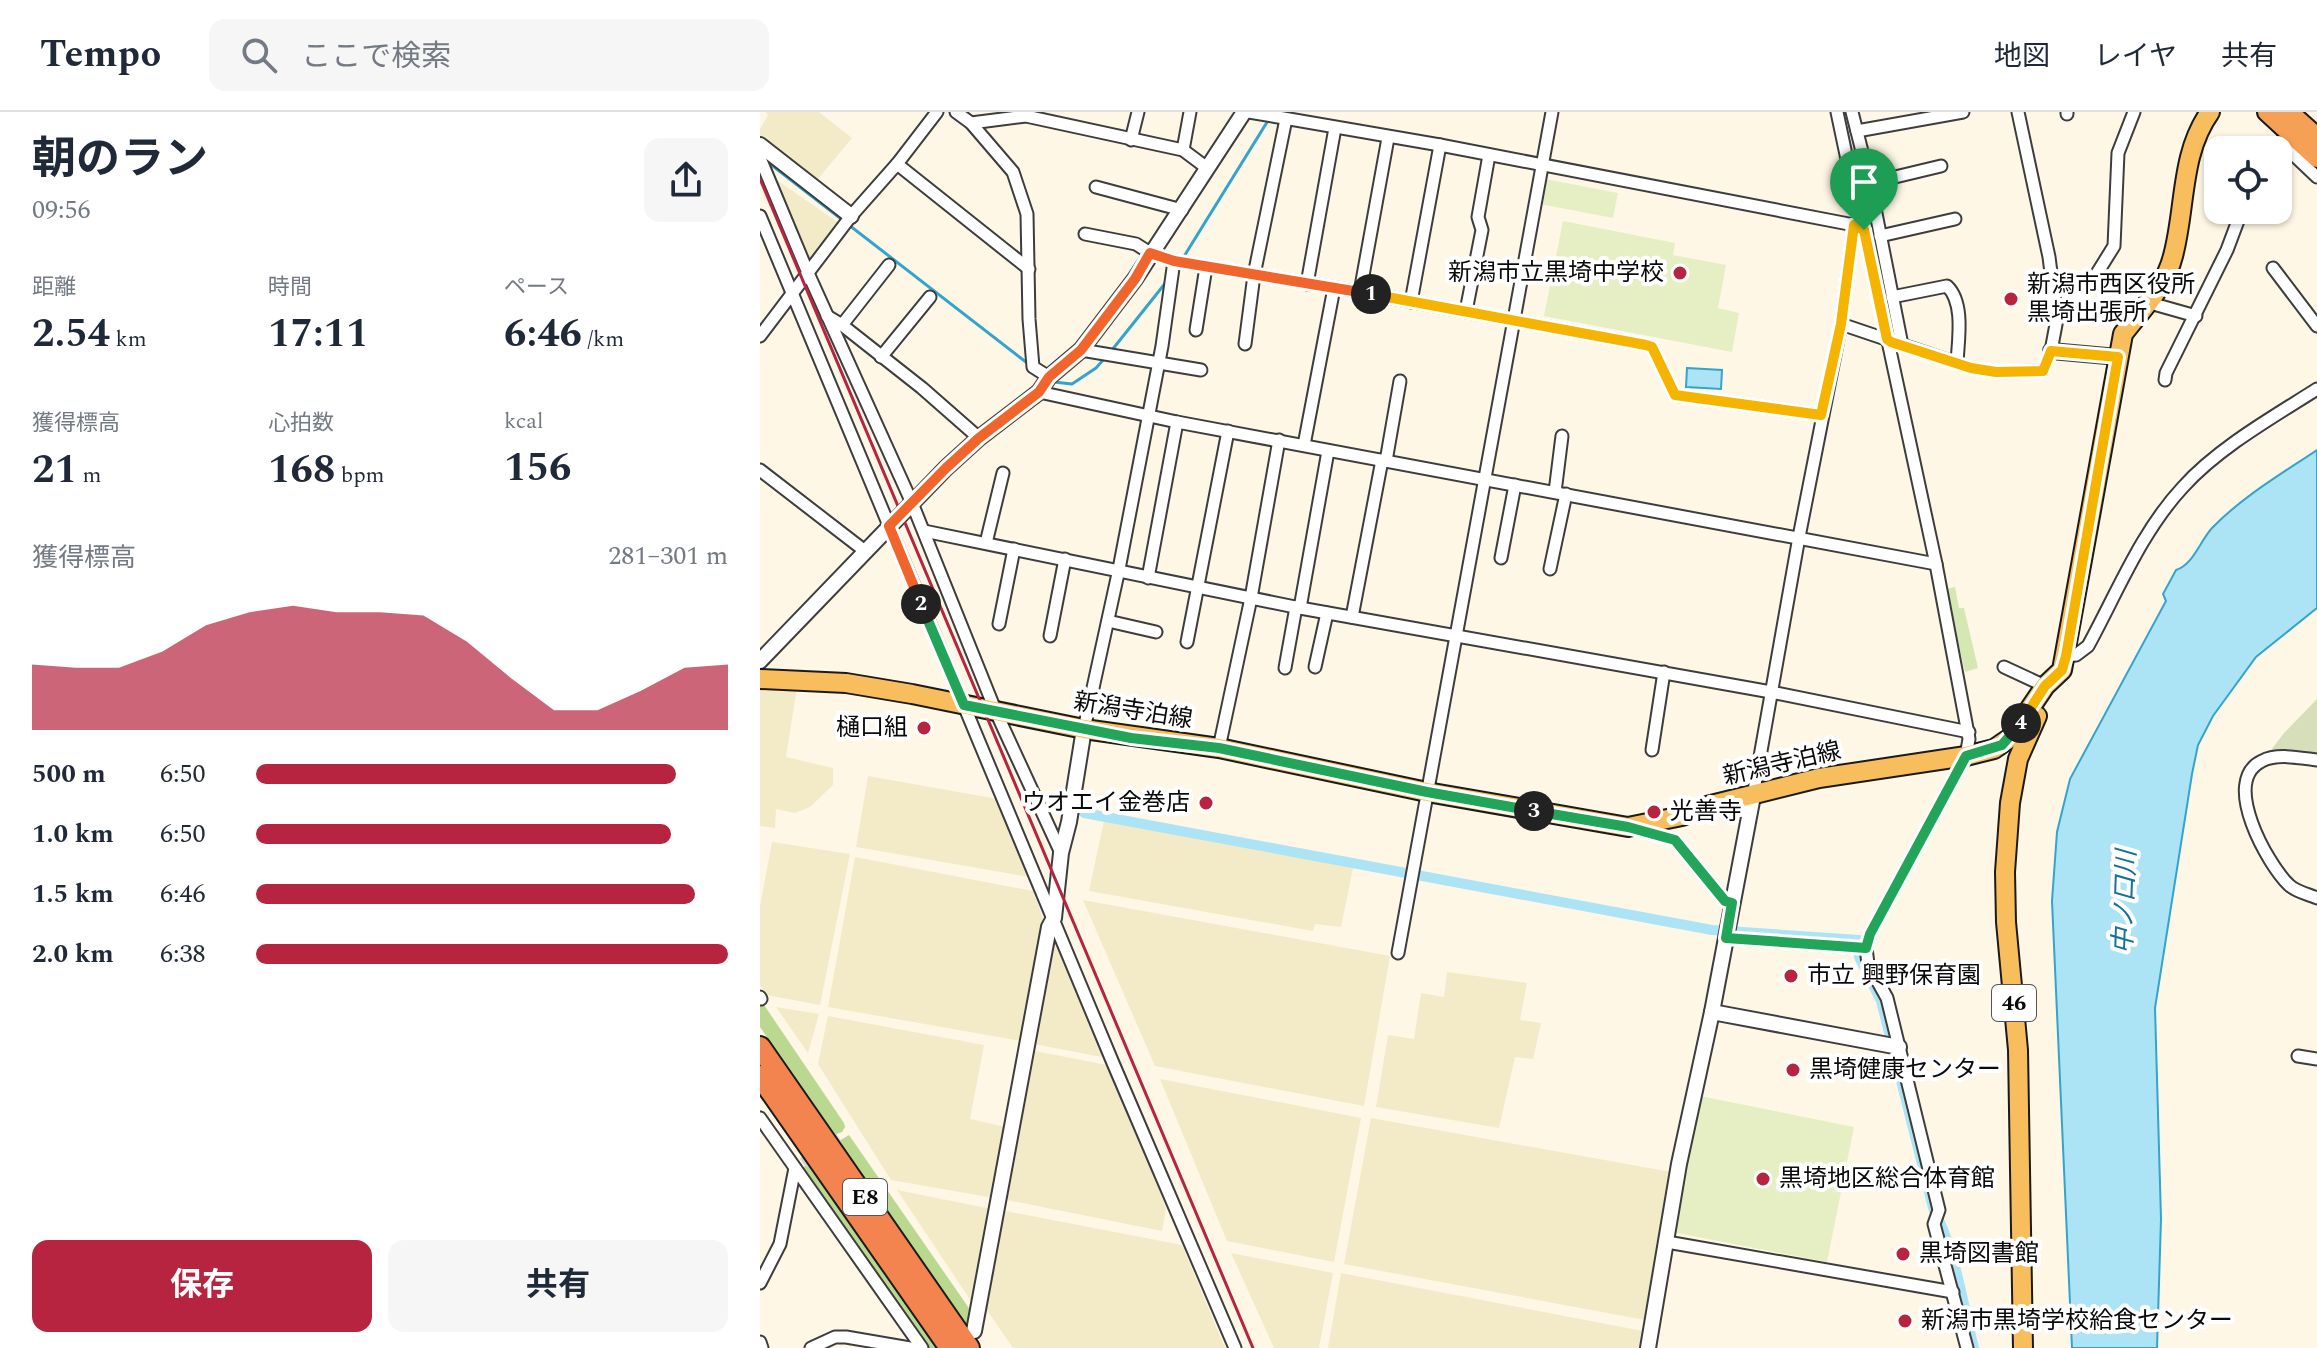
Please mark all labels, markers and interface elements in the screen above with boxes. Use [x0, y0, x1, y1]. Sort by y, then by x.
search box [209, 19, 769, 91]
text: Tempo [40, 26, 161, 84]
icon: search [237, 33, 281, 77]
text: ここで検索 [301, 34, 451, 80]
text: 地図 [1994, 35, 2050, 78]
text: レイヤ [2094, 35, 2177, 78]
text: 共有 [2221, 35, 2277, 78]
text: 朝のラン [32, 126, 208, 193]
map controls [2204, 136, 2292, 224]
button: locate [2204, 136, 2292, 224]
button: share [644, 138, 728, 222]
pin [1830, 148, 1898, 230]
icon: arrive [1842, 160, 1886, 204]
text: 09:56 [32, 190, 91, 230]
place label: 新潟市立黒埼中学校 [1448, 255, 1664, 291]
marker: 新潟市立黒埼中学校 [1671, 264, 1689, 282]
place label: 新潟市西区役所 黒埼出張所 [2027, 267, 2195, 331]
text: 距離 [32, 271, 76, 304]
text: 時間 [268, 271, 312, 304]
text: ペース [504, 271, 569, 304]
pin: 1 [1351, 274, 1391, 314]
text: 1 [1365, 277, 1377, 310]
marker: 新潟市西区役所 黒埼出張所 [2002, 290, 2020, 308]
text: 2.54 [32, 304, 110, 365]
text: 17:11 [268, 304, 368, 365]
text: 6:46 [504, 304, 582, 365]
text: km [110, 323, 147, 356]
text: /km [582, 323, 624, 356]
text: kcal [504, 405, 544, 438]
text: 獲得標高 [32, 407, 120, 440]
text: 心拍数 [268, 407, 334, 440]
text: 156 [504, 438, 571, 499]
text: 21 [32, 440, 77, 501]
text: 168 [268, 440, 335, 501]
text: m [77, 459, 101, 492]
text: bpm [335, 459, 385, 492]
text: 281–301 m [608, 536, 728, 576]
text: 獲得標高 [32, 538, 136, 578]
pin: 2 [901, 584, 941, 624]
text: 2 [915, 587, 927, 620]
street label: 新潟寺泊線 [1071, 684, 1195, 738]
pin: 4 [2001, 703, 2041, 743]
text: 4 [2015, 706, 2027, 739]
place label: 樋口組 [836, 710, 908, 746]
marker: 樋口組 [915, 719, 933, 737]
street label: 新潟寺泊線 [1719, 733, 1845, 795]
text: 500 m [32, 754, 106, 794]
text: 6:50 [160, 754, 206, 794]
place label: ウオエイ金巻店 [1022, 785, 1190, 821]
pin: 3 [1514, 791, 1554, 831]
marker: ウオエイ金巻店 [1197, 794, 1215, 812]
text: 3 [1528, 794, 1540, 827]
place label: 光善寺 [1670, 794, 1742, 830]
marker: 光善寺 [1645, 803, 1663, 821]
text: 1.0 km [32, 814, 114, 854]
text: 6:50 [160, 814, 206, 854]
water label: 中ノ口川 [2103, 846, 2147, 955]
text: 1.5 km [32, 874, 114, 914]
text: 6:46 [160, 874, 206, 914]
text: 2.0 km [32, 934, 114, 974]
text: 6:38 [160, 934, 206, 974]
place label: 市立 興野保育園 [1807, 958, 1981, 994]
marker: 市立 興野保育園 [1782, 967, 1800, 985]
road number: 46 [1992, 985, 2036, 1021]
place label: 黒埼健康センター [1809, 1052, 2001, 1088]
marker: 黒埼健康センター [1784, 1061, 1802, 1079]
place label: 黒埼地区総合体育館 [1779, 1161, 1995, 1197]
marker: 黒埼地区総合体育館 [1754, 1170, 1772, 1188]
road number: E8 [843, 1179, 887, 1215]
place label: 黒埼図書館 [1919, 1236, 2039, 1272]
button: 保存 [32, 1240, 372, 1332]
button: 共有 [388, 1240, 728, 1332]
marker: 黒埼図書館 [1894, 1245, 1912, 1263]
place label: 新潟市黒埼学校給食センター [1921, 1303, 2233, 1339]
marker: 新潟市黒埼学校給食センター [1896, 1312, 1914, 1330]

